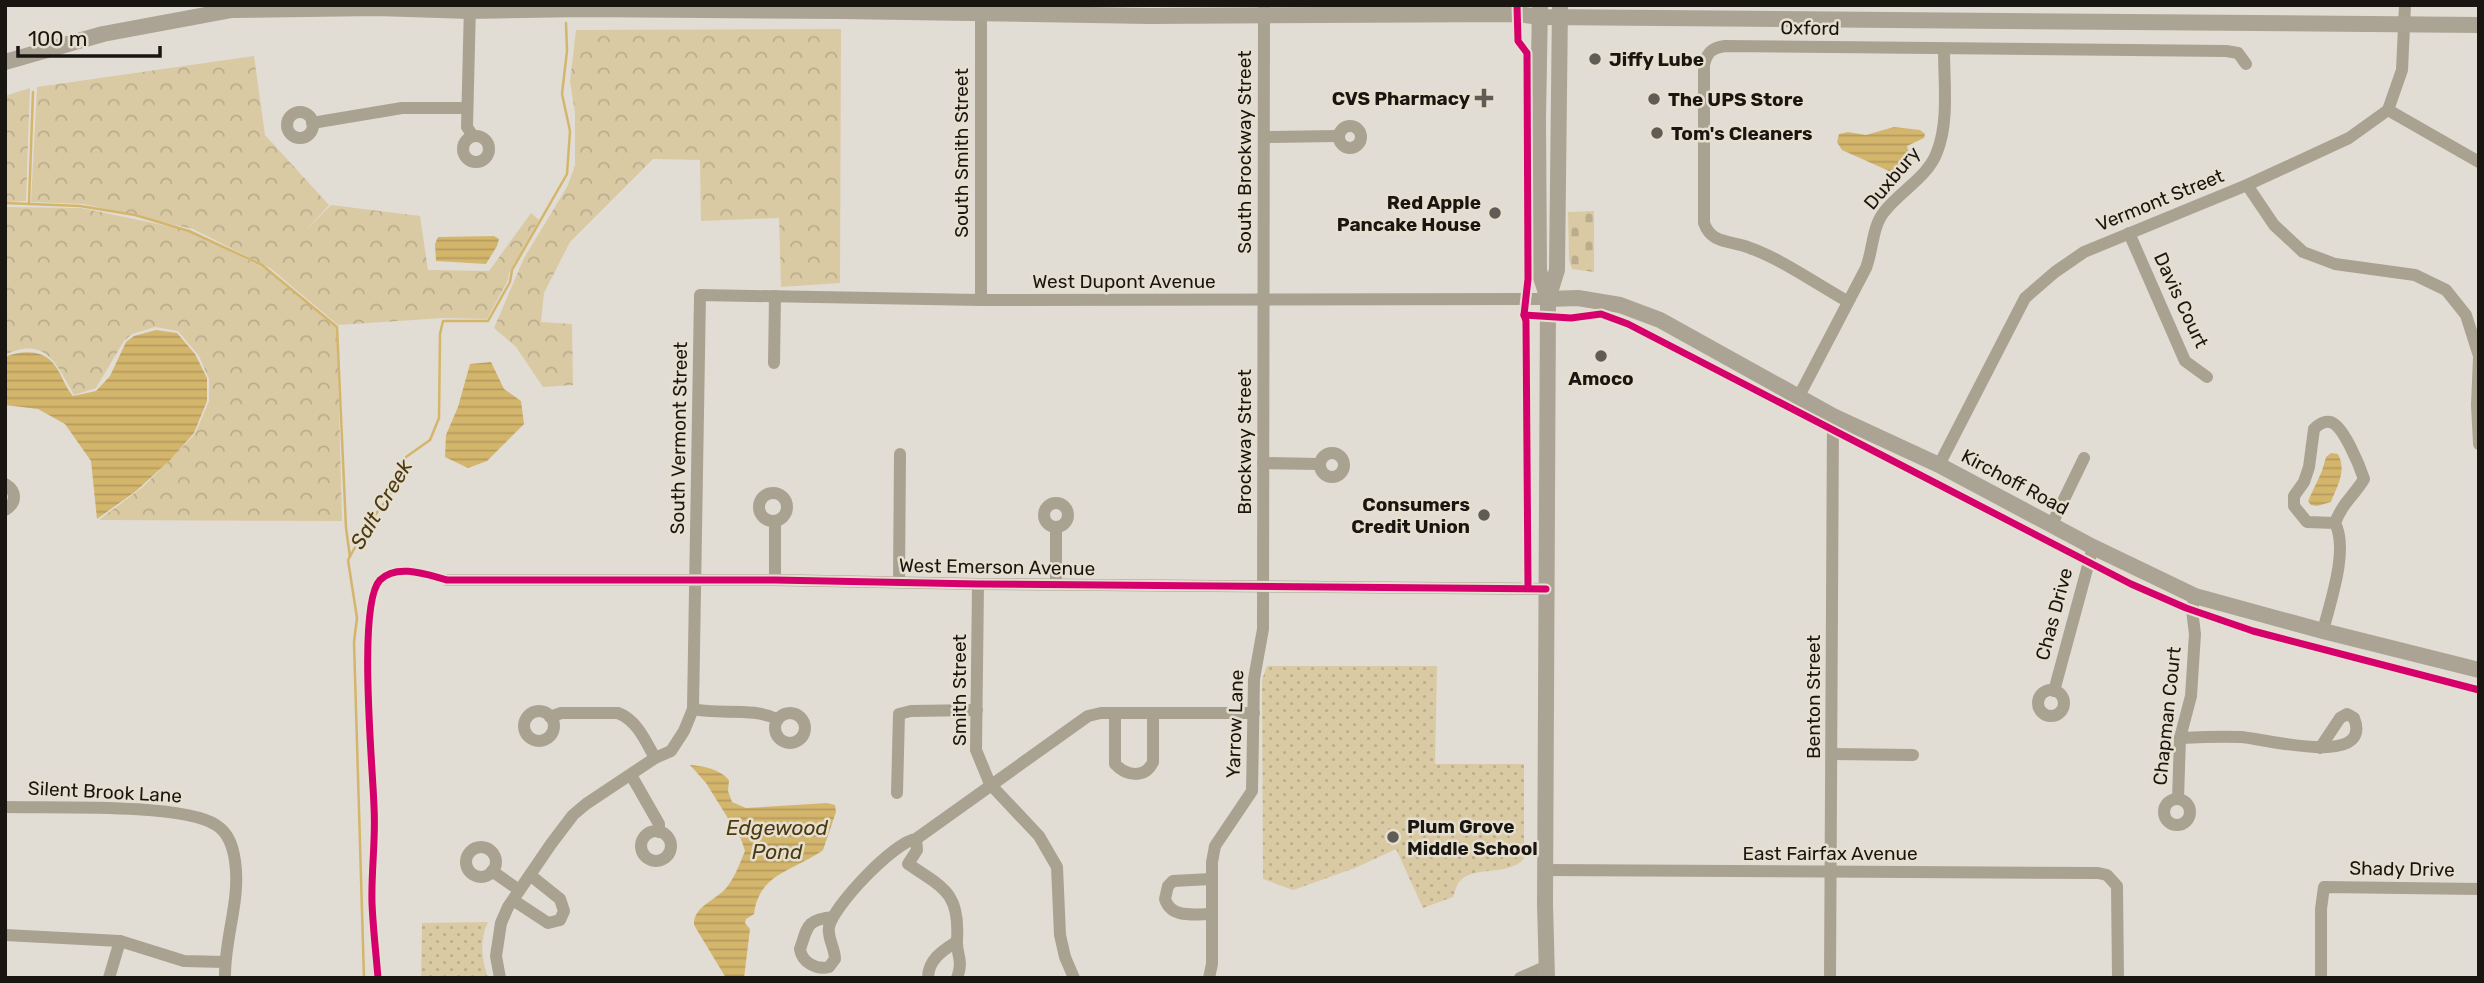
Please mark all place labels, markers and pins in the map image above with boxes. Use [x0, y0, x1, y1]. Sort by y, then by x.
place label: Jiffy Lube [1609, 48, 1704, 71]
marker: Jiffy Lube [1587, 51, 1603, 67]
place label: CVS Pharmacy [1332, 87, 1471, 110]
place label: The UPS Store [1668, 88, 1804, 111]
marker: CVS Pharmacy [1476, 90, 1492, 106]
marker: The UPS Store [1646, 91, 1662, 107]
place label: Tom's Cleaners [1671, 122, 1813, 145]
marker: Tom's Cleaners [1649, 125, 1665, 141]
place label: Red Apple Pancake House [1337, 191, 1481, 236]
marker: Red Apple Pancake House [1487, 205, 1503, 221]
marker: Amoco [1593, 348, 1609, 364]
place label: Amoco [1568, 367, 1634, 390]
place label: Consumers Credit Union [1351, 493, 1470, 538]
marker: Consumers Credit Union [1476, 507, 1492, 523]
place label: Plum Grove Middle School [1407, 815, 1538, 860]
marker: Plum Grove Middle School [1385, 829, 1401, 845]

